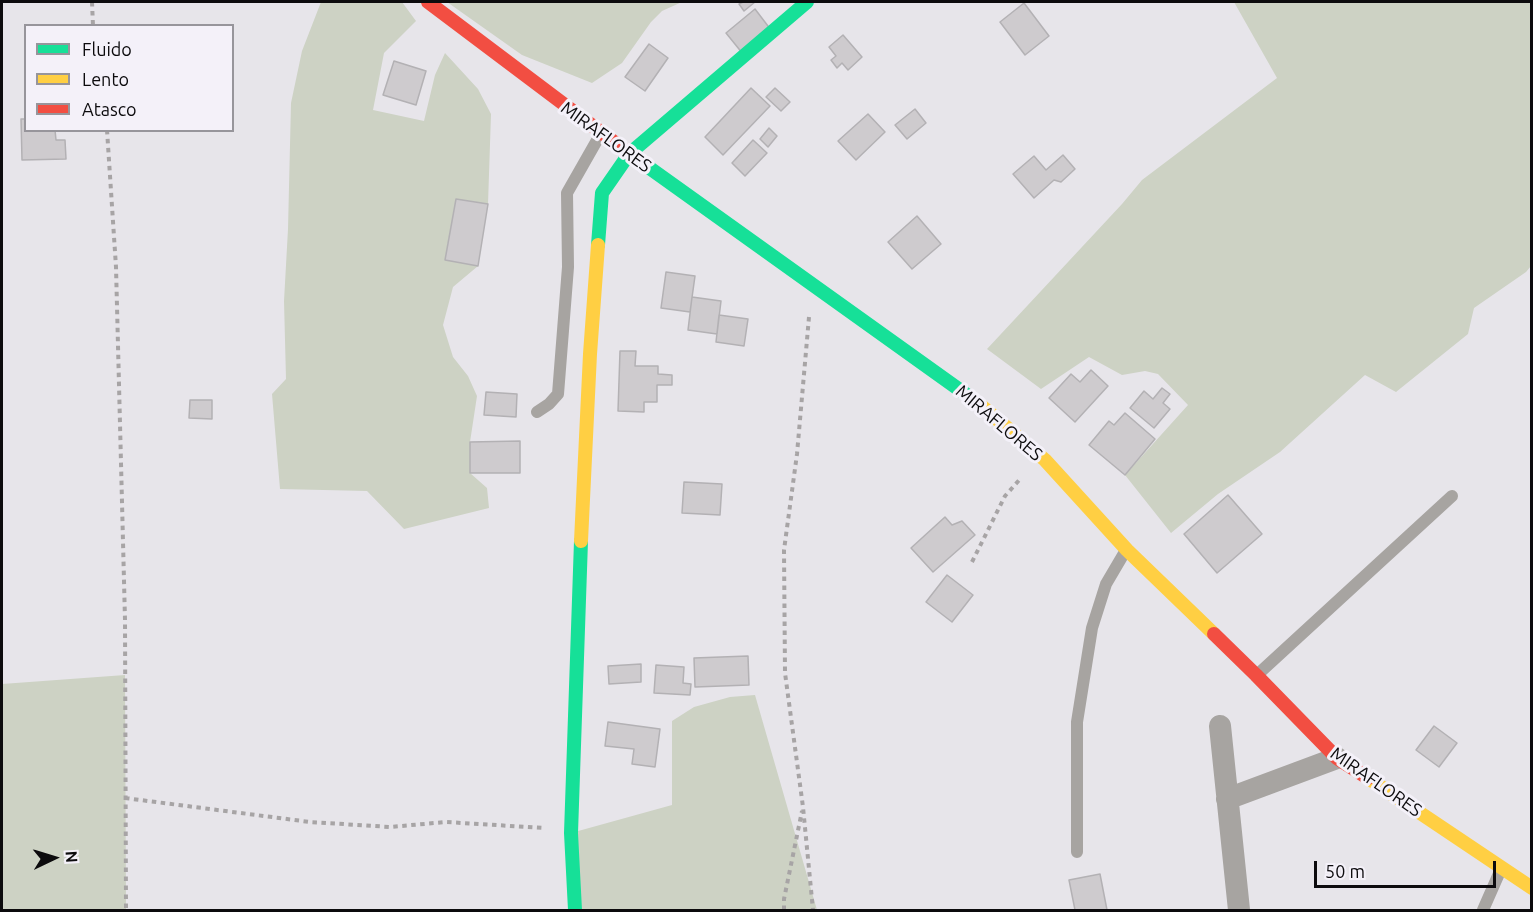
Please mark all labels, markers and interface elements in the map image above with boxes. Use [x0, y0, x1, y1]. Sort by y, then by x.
legend [24, 24, 234, 132]
text: Fluido [82, 39, 132, 59]
text: Lento [82, 69, 129, 89]
street label: MIRAFLORES [557, 97, 655, 177]
text: Atasco [82, 99, 137, 119]
street label: MIRAFLORES [951, 381, 1047, 465]
street label: MIRAFLORES [1326, 743, 1426, 821]
north arrow [24, 828, 84, 888]
scale bar [1317, 849, 1498, 887]
text: N [63, 850, 81, 863]
text: 50 m [1325, 861, 1365, 881]

